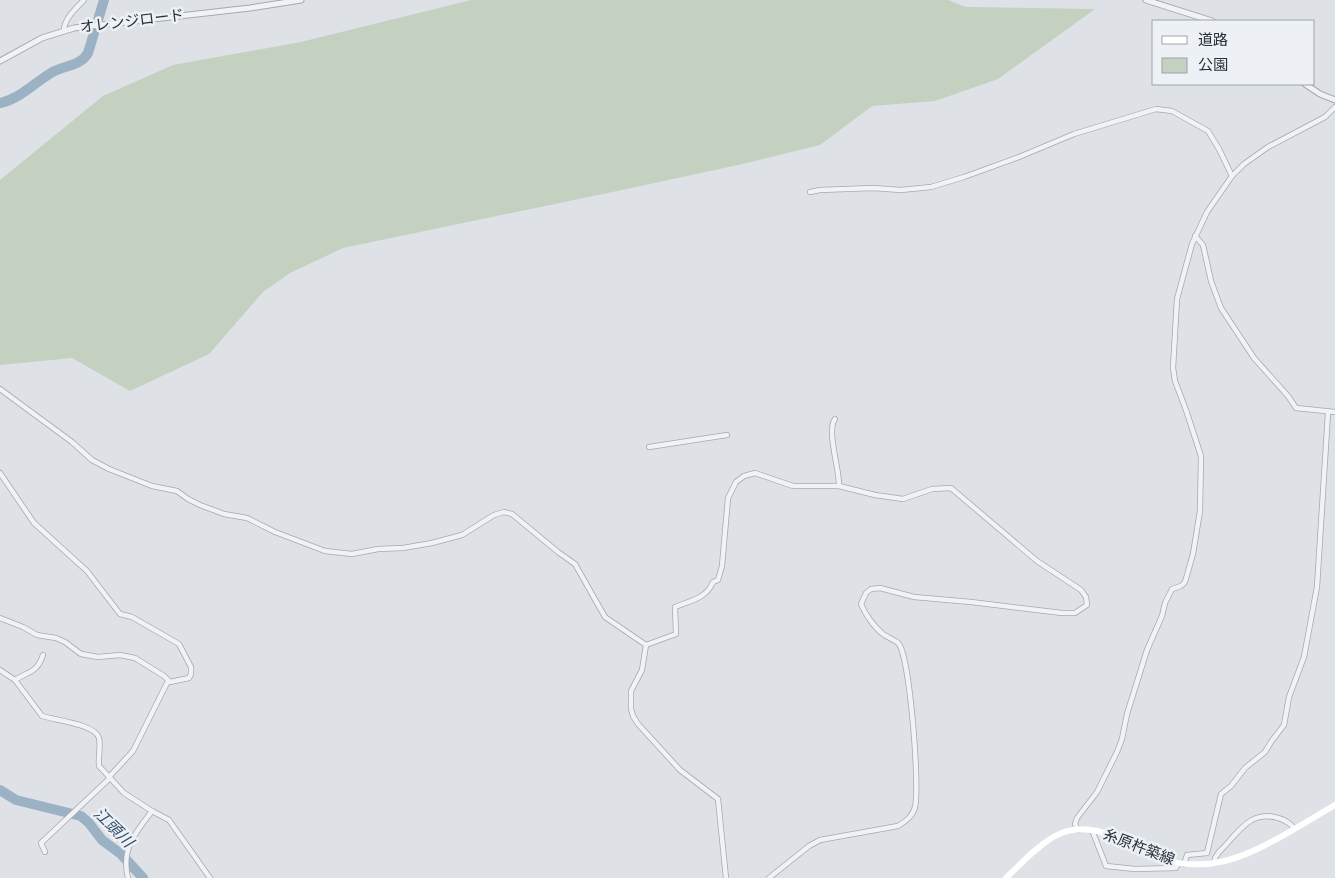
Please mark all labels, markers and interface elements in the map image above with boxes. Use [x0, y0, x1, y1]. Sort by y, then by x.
street label: オレンジロード [79, 6, 185, 35]
legend [1152, 20, 1315, 85]
text: 道路 [1198, 31, 1228, 48]
text: 公園 [1198, 56, 1228, 73]
water label: 江頭川 [91, 804, 139, 852]
street label: 糸原杵築線 [1101, 825, 1177, 868]

